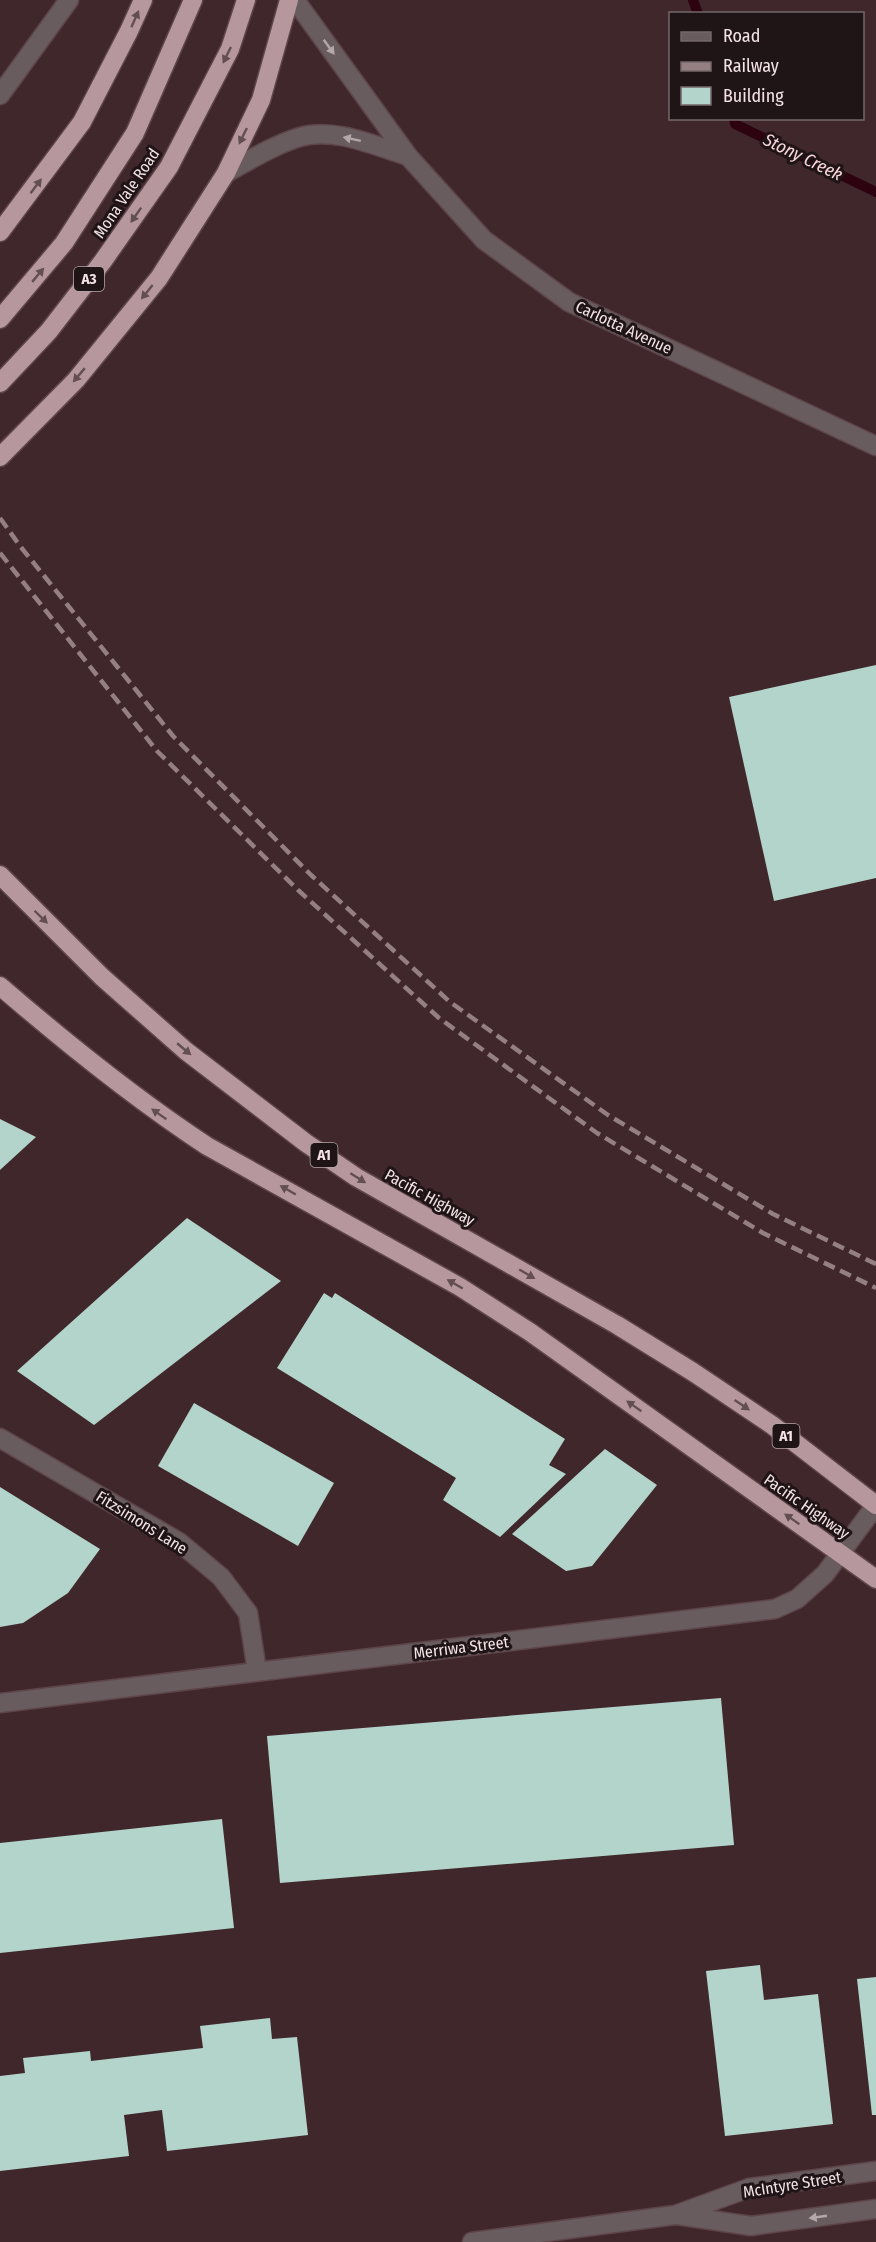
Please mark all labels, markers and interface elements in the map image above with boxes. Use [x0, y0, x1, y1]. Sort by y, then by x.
one-way arrow [130, 9, 140, 27]
legend [669, 12, 864, 120]
text: Road [723, 25, 760, 47]
one-way arrow [323, 39, 335, 55]
one-way arrow [222, 47, 231, 64]
text: Railway [723, 55, 779, 77]
text: Building [723, 85, 784, 107]
one-way arrow [239, 128, 248, 145]
water label: Stony Creek [759, 128, 846, 186]
one-way arrow [343, 134, 361, 144]
street label: Mona Vale Road [89, 145, 163, 242]
one-way arrow [29, 178, 41, 193]
one-way arrow [130, 207, 142, 223]
road number: A3 [74, 267, 104, 291]
one-way arrow [31, 268, 44, 283]
one-way arrow [141, 284, 154, 300]
street label: Carlotta Avenue [573, 297, 675, 358]
one-way arrow [72, 368, 86, 383]
one-way arrow [33, 910, 48, 924]
one-way arrow [176, 1042, 191, 1055]
one-way arrow [151, 1108, 167, 1120]
road number: A1 [310, 1143, 338, 1167]
street label: Pacific Highway [381, 1165, 479, 1230]
one-way arrow [350, 1172, 366, 1183]
one-way arrow [279, 1185, 296, 1195]
one-way arrow [519, 1269, 536, 1279]
one-way arrow [447, 1279, 463, 1290]
one-way arrow [734, 1399, 750, 1410]
one-way arrow [626, 1400, 642, 1412]
road number: A1 [772, 1424, 800, 1448]
street label: Pacific Highway [760, 1470, 854, 1543]
street label: Fitzsimons Lane [93, 1487, 191, 1558]
one-way arrow [785, 1513, 801, 1525]
street label: Merriwa Street [412, 1632, 510, 1663]
street label: McIntyre Street [742, 2167, 843, 2202]
one-way arrow [808, 2212, 827, 2222]

